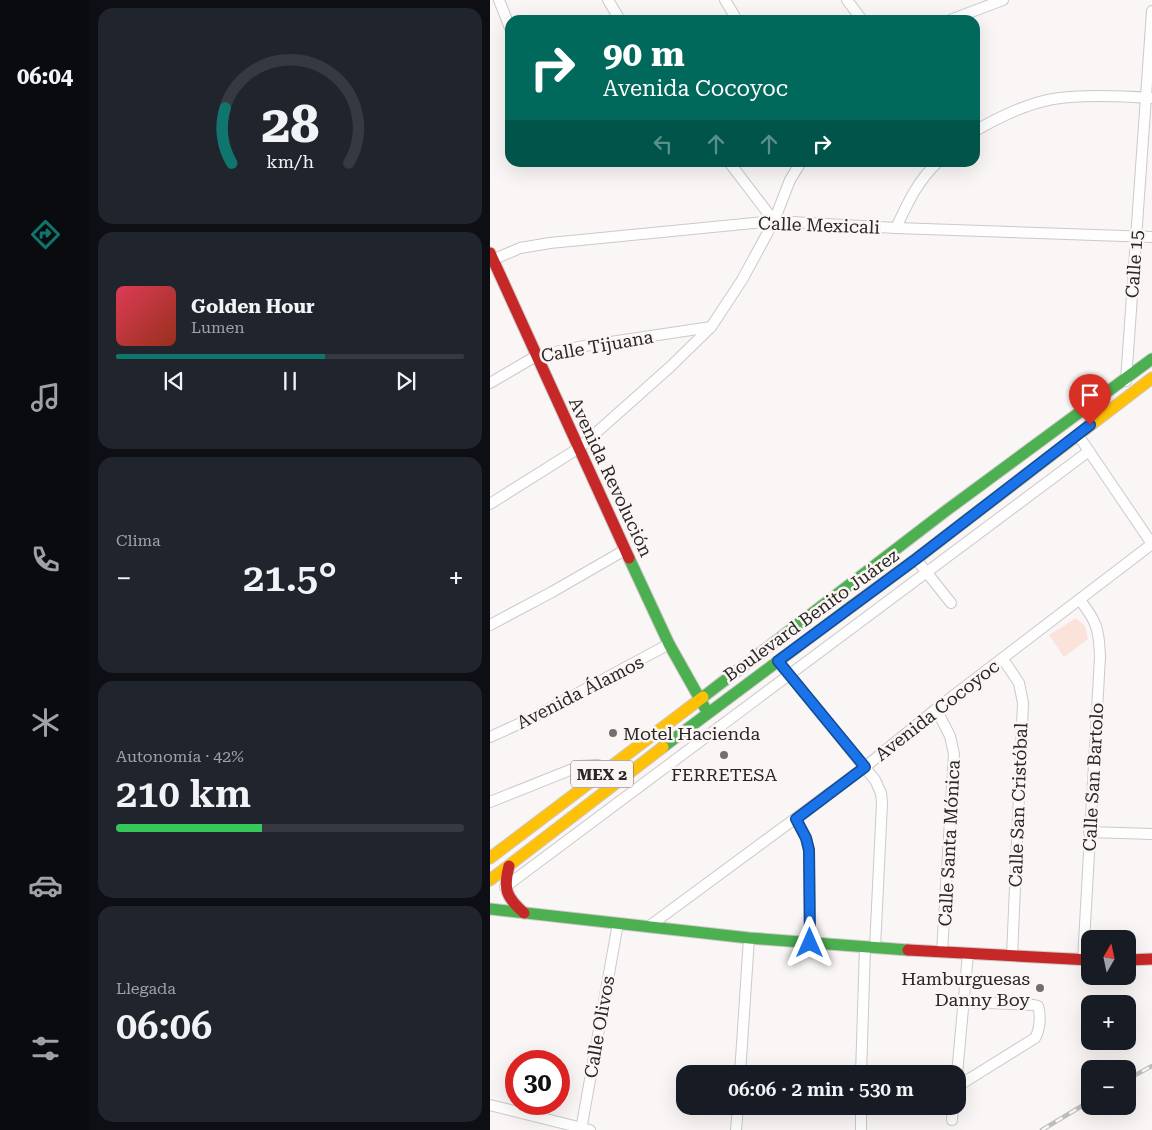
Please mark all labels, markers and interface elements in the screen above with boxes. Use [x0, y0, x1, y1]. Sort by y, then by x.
text: 90 m [603, 34, 685, 75]
icon: right [520, 35, 585, 100]
text: 06:04 [17, 64, 73, 89]
text: Avenida Cocoyoc [603, 76, 788, 101]
text: 28 [261, 94, 319, 155]
icon: left [649, 130, 677, 158]
icon: ahead [702, 130, 730, 158]
icon: ahead [755, 130, 783, 158]
icon: right [808, 130, 836, 158]
text: km/h [266, 151, 314, 172]
street label: Calle Mexicali [758, 212, 881, 238]
icon: directions [28, 217, 63, 252]
street label: Calle 15 [1121, 229, 1147, 299]
text: Golden Hour [191, 295, 315, 318]
text: Lumen [191, 318, 245, 337]
street label: Calle Tijuana [539, 326, 655, 366]
icon: previous [160, 367, 188, 395]
icon: pause [276, 367, 304, 395]
icon: next [392, 367, 420, 395]
pin [1069, 374, 1111, 425]
icon: music [28, 380, 63, 415]
icon: arrive [1076, 381, 1104, 409]
street label: Avenida Revolución [565, 394, 657, 560]
text: Clima [116, 531, 161, 550]
icon: phone [28, 542, 63, 577]
street label: Boulevard Benito Juárez [720, 544, 903, 685]
text: 21.5° [243, 556, 337, 600]
text: − [116, 562, 132, 595]
text: + [448, 562, 464, 595]
street label: Avenida Álamos [513, 651, 647, 733]
street label: Avenida Cocoyoc [871, 655, 1003, 765]
street label: Calle San Bartolo [1079, 702, 1107, 852]
icon: climate [28, 705, 63, 740]
street label: Calle San Cristóbal [1005, 722, 1031, 888]
place label: Motel Hacienda [623, 723, 761, 744]
marker: Motel Hacienda [607, 727, 619, 739]
text: Autonomía · 42% [116, 747, 244, 766]
marker: FERRETESA [718, 749, 730, 761]
street label: Calle Santa Mónica [934, 759, 964, 927]
road number: MEX 2 [571, 761, 633, 788]
place label: FERRETESA [671, 764, 777, 785]
text: 210 km [116, 772, 251, 816]
icon: car [28, 868, 63, 903]
position arrow [783, 916, 835, 968]
north arrow [1081, 930, 1136, 985]
map controls [1081, 930, 1136, 1115]
place label: Hamburguesas Danny Boy [901, 968, 1030, 1010]
street label: Calle Olivos [580, 974, 618, 1080]
text: Llegada [116, 979, 176, 998]
marker: Hamburguesas Danny Boy [1034, 982, 1046, 994]
button: + [1081, 995, 1136, 1050]
text: 06:06 [116, 1004, 212, 1048]
icon: filters [28, 1031, 63, 1066]
speed limit sign: 30 [505, 1050, 570, 1115]
button: − [1081, 1060, 1136, 1115]
text: 06:06 · 2 min · 530 m [728, 1078, 914, 1101]

